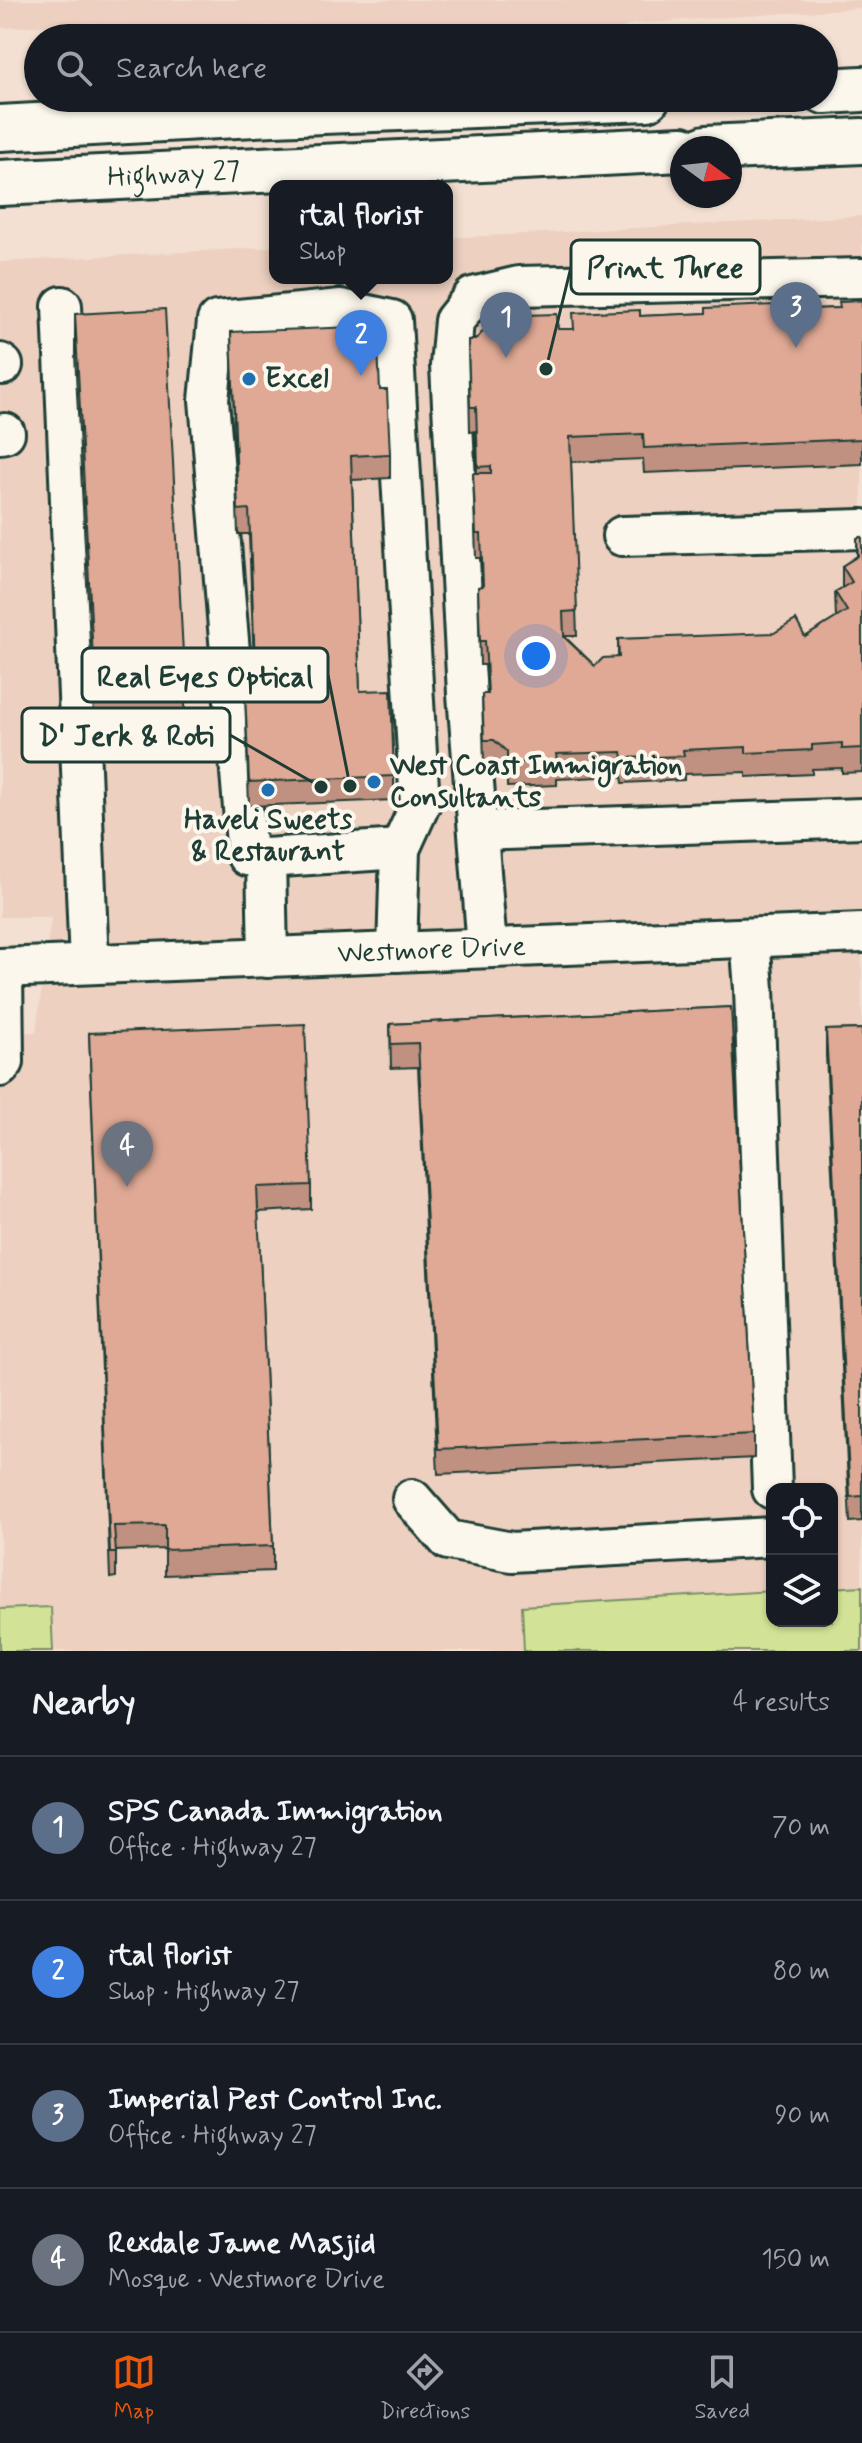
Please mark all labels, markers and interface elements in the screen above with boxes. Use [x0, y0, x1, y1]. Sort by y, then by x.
search box [24, 24, 838, 112]
icon: search [52, 46, 96, 90]
text: Search here [116, 49, 267, 88]
north arrow [670, 136, 742, 208]
street label: Highway 27 [106, 153, 241, 198]
popup [269, 180, 453, 284]
text: ital florist [299, 196, 423, 235]
text: Shop [299, 235, 347, 269]
callout: Print Three [571, 240, 760, 294]
text: Print Three [586, 249, 744, 288]
pin: 3 [770, 282, 822, 348]
pin: 1 [480, 292, 532, 358]
pin: 2 [335, 310, 387, 376]
place label: Excel [265, 361, 329, 398]
marker: Excel [240, 370, 258, 388]
your location [516, 636, 556, 676]
callout: Real Eyes Optical [82, 648, 328, 702]
text: Real Eyes Optical [97, 658, 313, 697]
callout: D' Jerk & Roti [22, 708, 230, 762]
text: D' Jerk & Roti [38, 717, 214, 756]
place label: West Coast Immigration Consultants [390, 748, 682, 817]
marker: West Coast Immigration Consultants [365, 773, 383, 791]
marker: Haveli Sweets & Restaurant [259, 781, 277, 799]
place label: Haveli Sweets & Restaurant [184, 802, 353, 871]
street label: Westmore Drive [337, 928, 527, 973]
pin: 4 [101, 1121, 153, 1187]
map controls [766, 1483, 838, 1627]
button: locate [766, 1483, 838, 1555]
button: layers [766, 1555, 838, 1627]
text: Nearby [32, 1681, 136, 1726]
text: 4 results [733, 1686, 830, 1720]
text: SPS Canada Immigration [108, 1792, 443, 1831]
text: 1 [52, 1811, 64, 1845]
text: 70 m [772, 1811, 830, 1845]
text: Office · Highway 27 [108, 1831, 317, 1865]
text: ital florist [108, 1936, 232, 1975]
text: 2 [52, 1955, 64, 1989]
text: 80 m [773, 1955, 830, 1989]
text: Shop · Highway 27 [108, 1975, 299, 2009]
text: Imperial Pest Control Inc. [108, 2080, 442, 2119]
text: 3 [52, 2099, 64, 2133]
text: 90 m [775, 2099, 830, 2133]
text: Office · Highway 27 [108, 2119, 317, 2153]
text: Rexdale Jame Masjid [108, 2224, 376, 2263]
text: 4 [50, 2243, 66, 2277]
text: 150 m [761, 2243, 830, 2277]
text: Mosque · Westmore Drive [108, 2263, 385, 2297]
tab: Map [112, 2350, 156, 2426]
tab: Directions [380, 2350, 470, 2426]
tab: Saved [694, 2350, 750, 2426]

